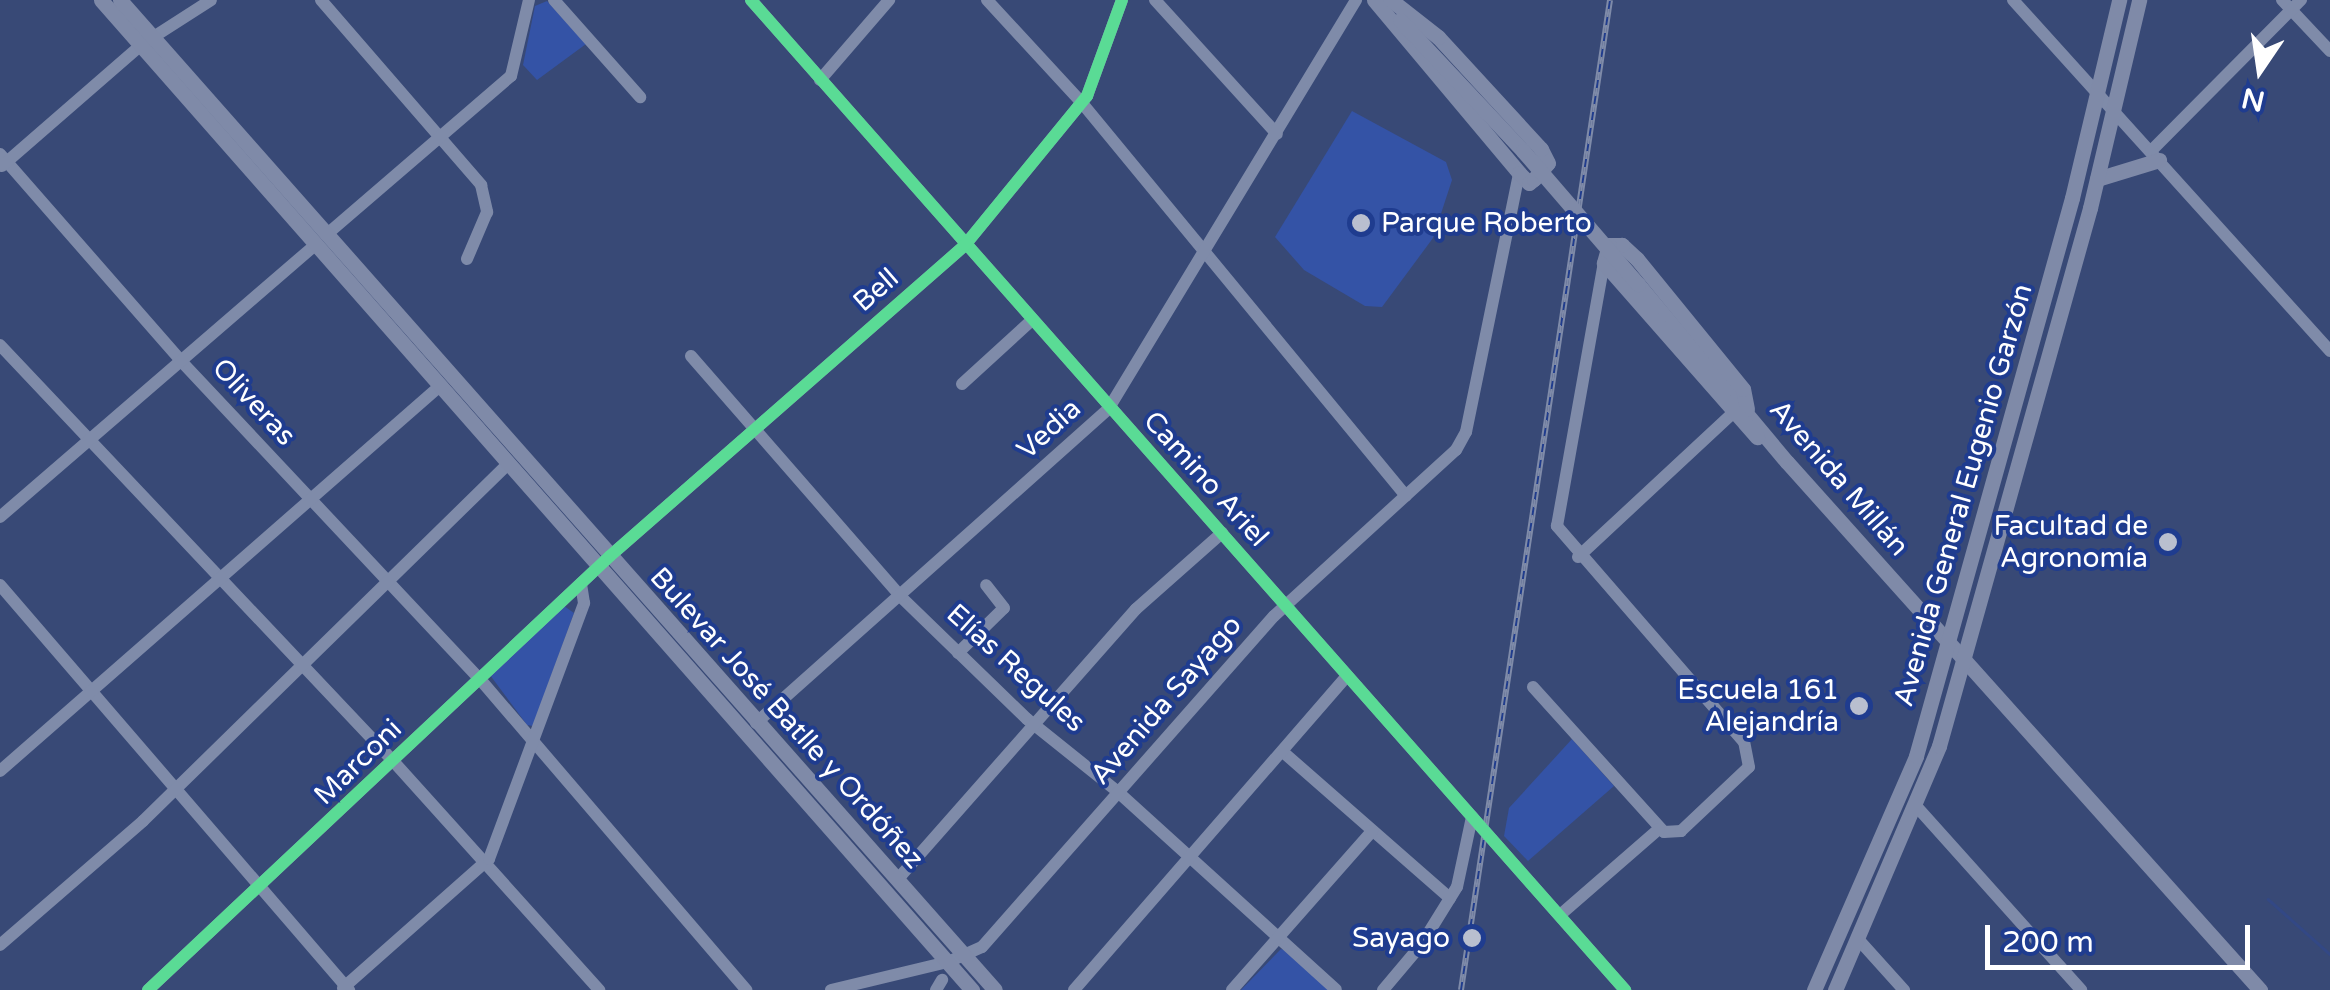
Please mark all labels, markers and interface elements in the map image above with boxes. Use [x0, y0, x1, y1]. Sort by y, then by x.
north arrow [2210, 20, 2310, 120]
text: N [2238, 80, 2268, 118]
place label: Parque Roberto [1381, 206, 1592, 240]
marker: Parque Roberto [1350, 212, 1372, 234]
street label: Bell [846, 261, 906, 319]
street label: Avenida General Eugenio Garzón [1887, 280, 2039, 710]
street label: Oliveras [205, 351, 303, 453]
street label: Vedia [1010, 392, 1088, 466]
street label: Avenida Millán [1762, 393, 1916, 563]
street label: Camino Ariel [1136, 404, 1276, 554]
place label: Facultad de Agronomía [1994, 509, 2148, 575]
marker: Facultad de Agronomía [2157, 531, 2179, 553]
street label: Bulevar José Batlle y Ordóñez [643, 561, 931, 875]
street label: Elías Regules [940, 597, 1092, 739]
street label: Avenida Sayago [1083, 609, 1249, 791]
place label: Escuela 161 Alejandría [1677, 673, 1839, 739]
marker: Escuela 161 Alejandría [1848, 695, 1870, 717]
street label: Marconi [307, 712, 409, 812]
scale bar [1990, 905, 2255, 967]
place label: Sayago [1352, 921, 1450, 955]
text: 200 m [2002, 924, 2094, 961]
marker: Sayago [1459, 925, 1485, 951]

